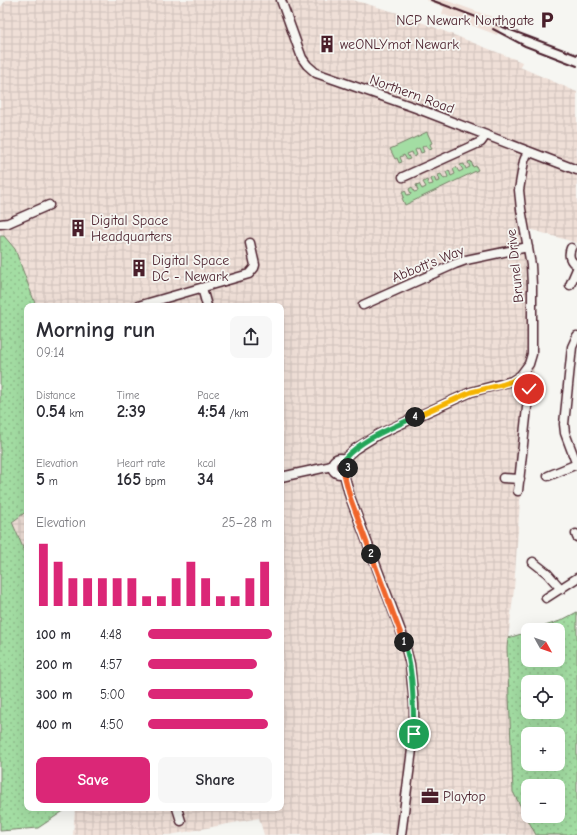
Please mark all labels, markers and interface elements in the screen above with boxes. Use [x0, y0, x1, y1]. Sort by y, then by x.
parking icon: NCP Newark Northgate [537, 10, 557, 30]
place label: NCP Newark Northgate [396, 12, 534, 29]
building icon: weONLYmot Newark [317, 34, 337, 54]
place label: weONLYmot Newark [340, 36, 459, 53]
street label: Northern Road [367, 71, 457, 117]
place label: Digital Space Headquarters [91, 212, 172, 245]
building icon: Digital Space Headquarters [68, 218, 88, 238]
street label: Brunel Drive [503, 228, 527, 304]
street label: Abbott's Way [389, 242, 467, 286]
place label: Digital Space DC - Newark [152, 252, 229, 285]
building icon: Digital Space DC - Newark [129, 258, 149, 278]
button: share [230, 316, 272, 358]
text: Morning run [36, 317, 155, 343]
text: 09:14 [36, 345, 65, 360]
pin [512, 372, 546, 406]
icon: check [518, 378, 540, 400]
text: Distance [36, 389, 75, 402]
text: Time [117, 389, 140, 402]
text: Pace [197, 389, 220, 402]
text: 0.54 [36, 402, 66, 421]
text: 2:39 [117, 402, 146, 421]
text: 4:54 [197, 402, 226, 421]
text: km [66, 407, 84, 420]
text: /km [226, 407, 249, 420]
pin: 4 [405, 407, 425, 427]
text: 4 [412, 410, 418, 423]
text: Elevation [36, 457, 78, 470]
text: Heart rate [117, 457, 165, 470]
text: kcal [197, 457, 216, 470]
pin: 3 [338, 458, 358, 478]
text: 3 [345, 461, 351, 474]
text: 5 [36, 470, 45, 489]
text: 165 [117, 470, 141, 489]
text: 34 [197, 470, 214, 489]
text: m [45, 475, 58, 488]
text: bpm [141, 475, 166, 488]
text: Elevation [36, 515, 86, 530]
text: 25–28 m [222, 515, 272, 530]
pin: 2 [361, 544, 381, 564]
text: 2 [368, 547, 374, 560]
north arrow [521, 623, 565, 667]
map controls [521, 623, 565, 823]
text: 100 m [36, 627, 71, 642]
text: 4:48 [100, 627, 122, 642]
pin: 1 [394, 632, 414, 652]
text: 1 [402, 635, 406, 648]
text: 200 m [36, 657, 72, 672]
text: 4:57 [100, 657, 122, 672]
button: locate [521, 675, 565, 719]
text: 300 m [36, 687, 72, 702]
text: 5:00 [100, 687, 125, 702]
text: 400 m [36, 717, 72, 732]
text: 4:50 [100, 717, 124, 732]
pin [397, 717, 431, 751]
icon: arrive [403, 723, 425, 745]
button: + [521, 727, 565, 771]
button: Save [36, 757, 150, 803]
button: Share [158, 757, 272, 803]
button: − [521, 779, 565, 823]
office icon: Playtop [420, 786, 440, 806]
place label: Playtop [443, 788, 486, 805]

